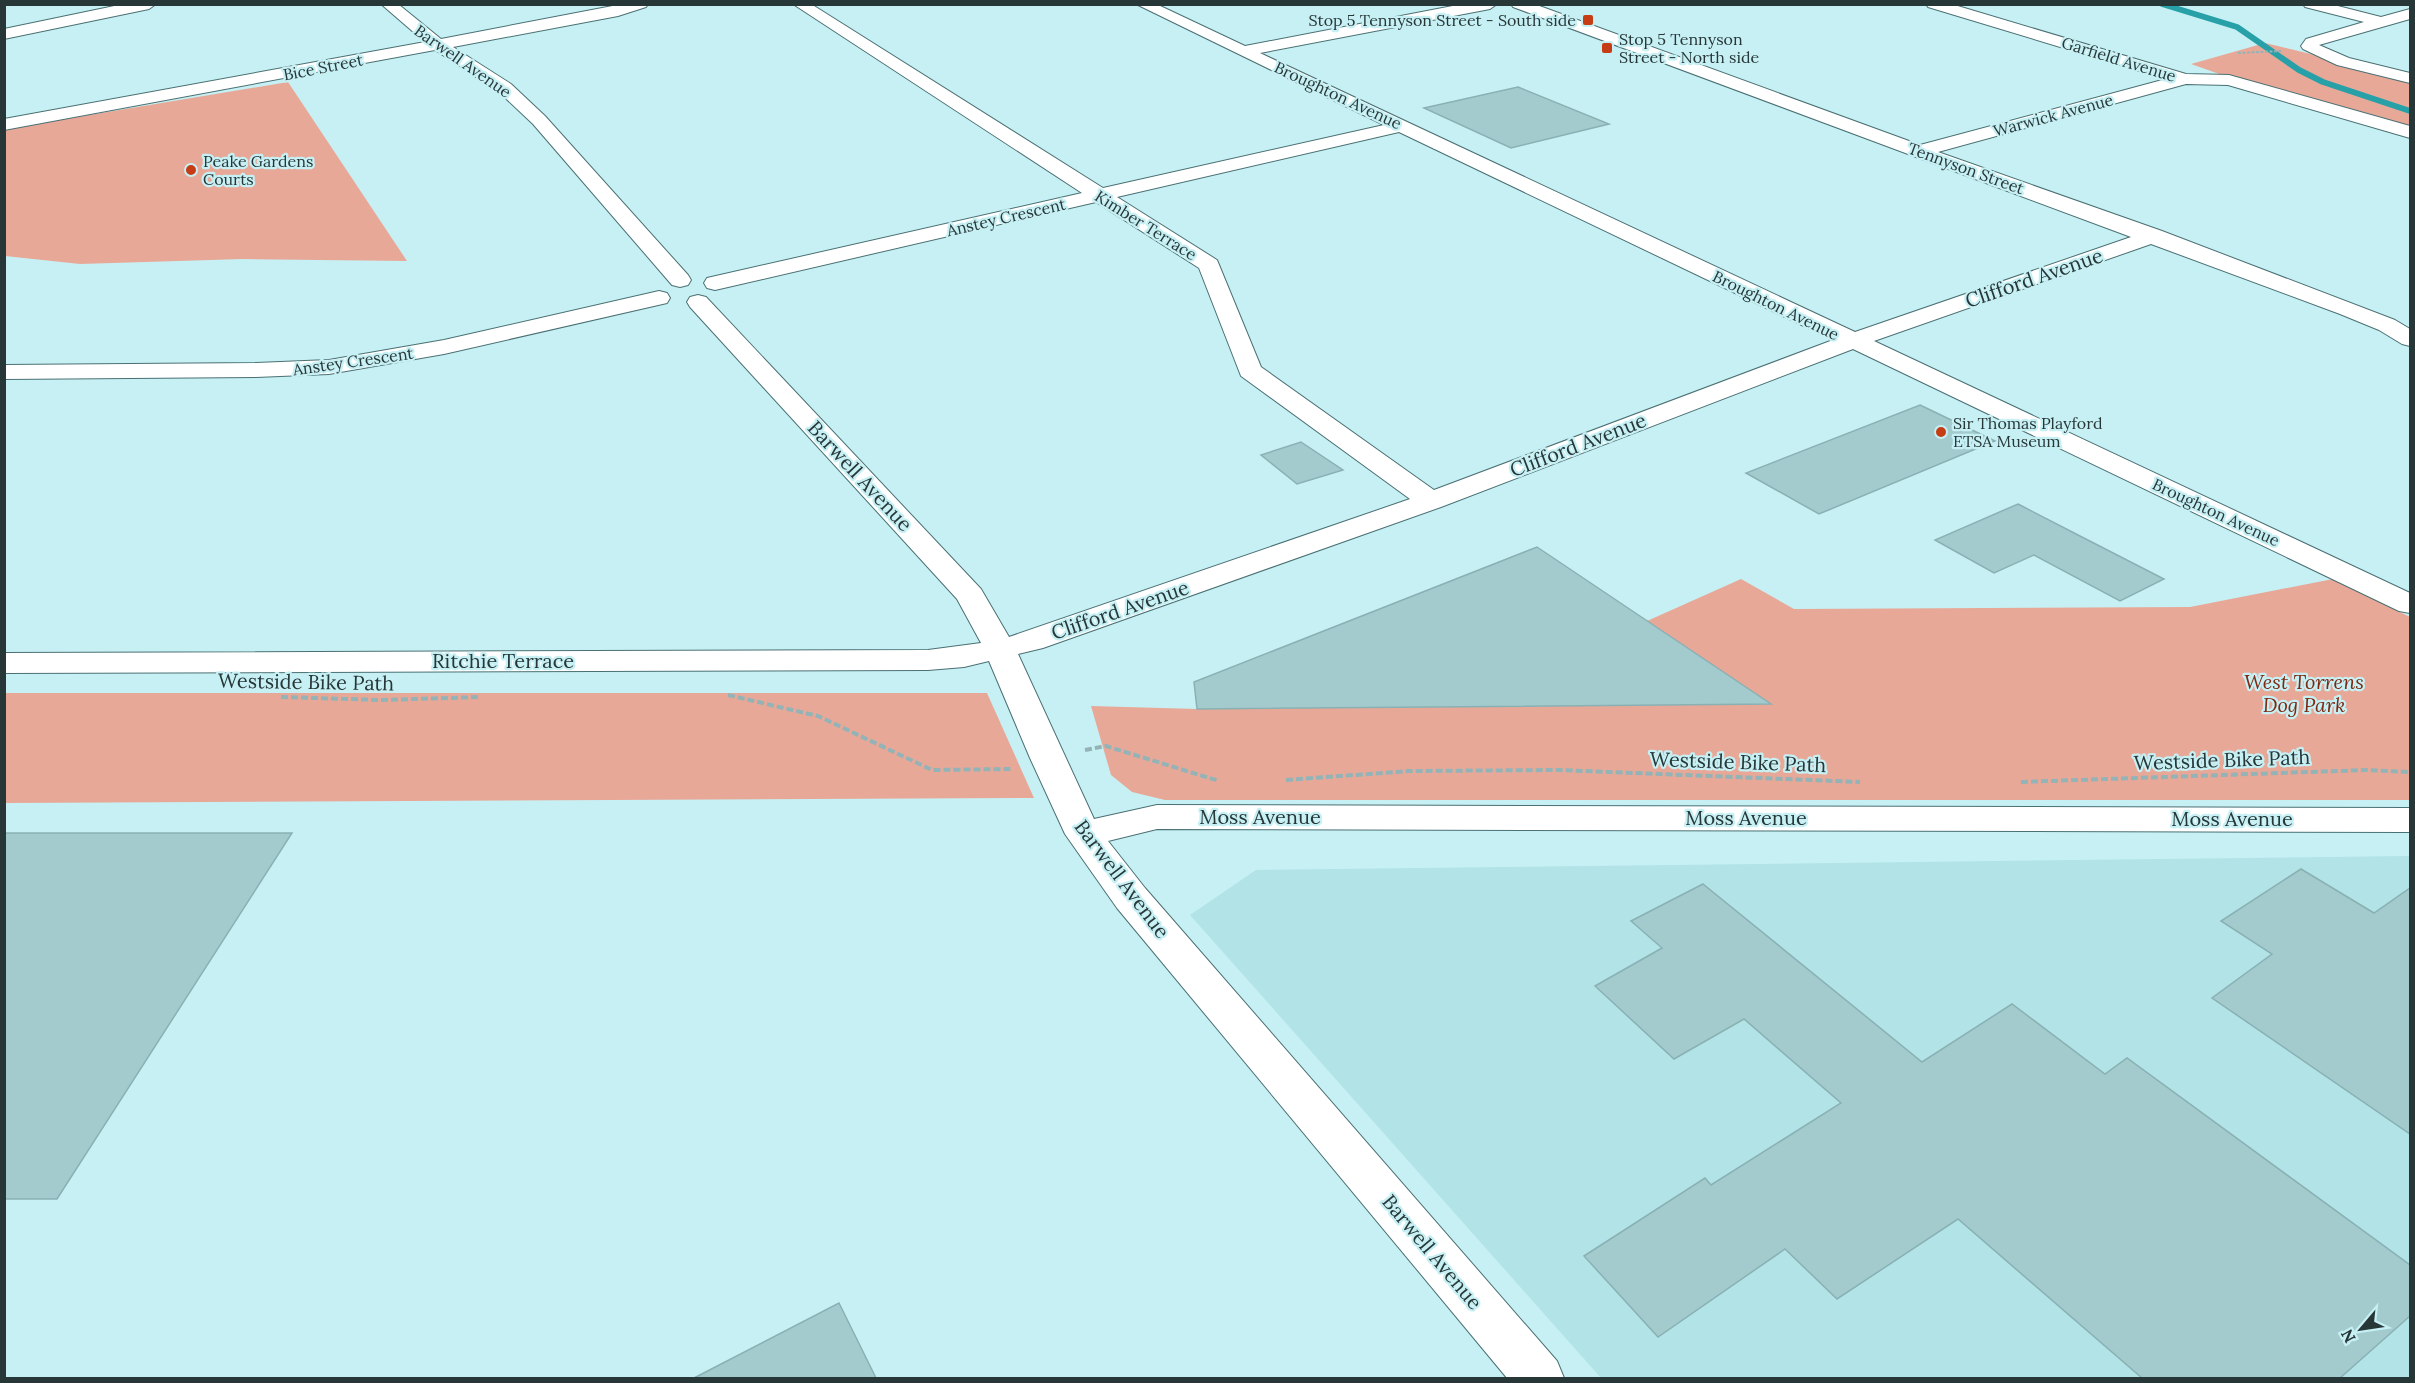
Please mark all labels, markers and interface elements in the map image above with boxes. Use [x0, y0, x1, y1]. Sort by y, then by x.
place label: Stop 5 Tennyson Street - South side [1308, 10, 1576, 30]
marker: Stop 5 Tennyson Street - South side [1581, 13, 1595, 27]
street label: Barwell Avenue [411, 20, 516, 102]
place label: Stop 5 Tennyson Street - North side [1619, 29, 1759, 67]
street label: Garfield Avenue [2059, 32, 2179, 86]
marker: Stop 5 Tennyson Street - North side [1600, 41, 1614, 55]
street label: Bice Street [281, 49, 365, 85]
street label: Broughton Avenue [1271, 57, 1405, 133]
street label: Warwick Avenue [1991, 89, 2116, 141]
street label: Tennyson Street [1905, 138, 2027, 199]
place label: Peake Gardens Courts [203, 151, 313, 189]
marker: Peake Gardens Courts [184, 163, 198, 177]
street label: Kimber Terrace [1091, 186, 1201, 264]
street label: Anstey Crescent [944, 193, 1068, 241]
street label: Clifford Avenue [1962, 242, 2106, 313]
street label: Broughton Avenue [1710, 266, 1843, 344]
street label: Anstey Crescent [290, 343, 415, 379]
street label: Clifford Avenue [1506, 407, 1650, 482]
place label: Sir Thomas Playford ETSA Museum [1953, 413, 2103, 451]
street label: Barwell Avenue [803, 415, 918, 536]
marker: Sir Thomas Playford ETSA Museum [1934, 425, 1948, 439]
street label: Broughton Avenue [2149, 474, 2283, 550]
street label: Clifford Avenue [1048, 574, 1192, 645]
street label: Ritchie Terrace [432, 648, 574, 673]
street label: Westside Bike Path [218, 667, 394, 696]
park label: West Torrens Dog Park [2244, 669, 2364, 717]
street label: Westside Bike Path [2133, 744, 2311, 775]
street label: Westside Bike Path [1649, 746, 1827, 777]
street label: Moss Avenue [1199, 804, 1321, 829]
street label: Moss Avenue [1685, 805, 1807, 830]
street label: Moss Avenue [2171, 806, 2293, 831]
street label: Barwell Avenue [1070, 814, 1175, 943]
street label: Barwell Avenue [1377, 1189, 1488, 1314]
north arrow [2331, 1299, 2391, 1359]
text: N [2336, 1326, 2360, 1347]

